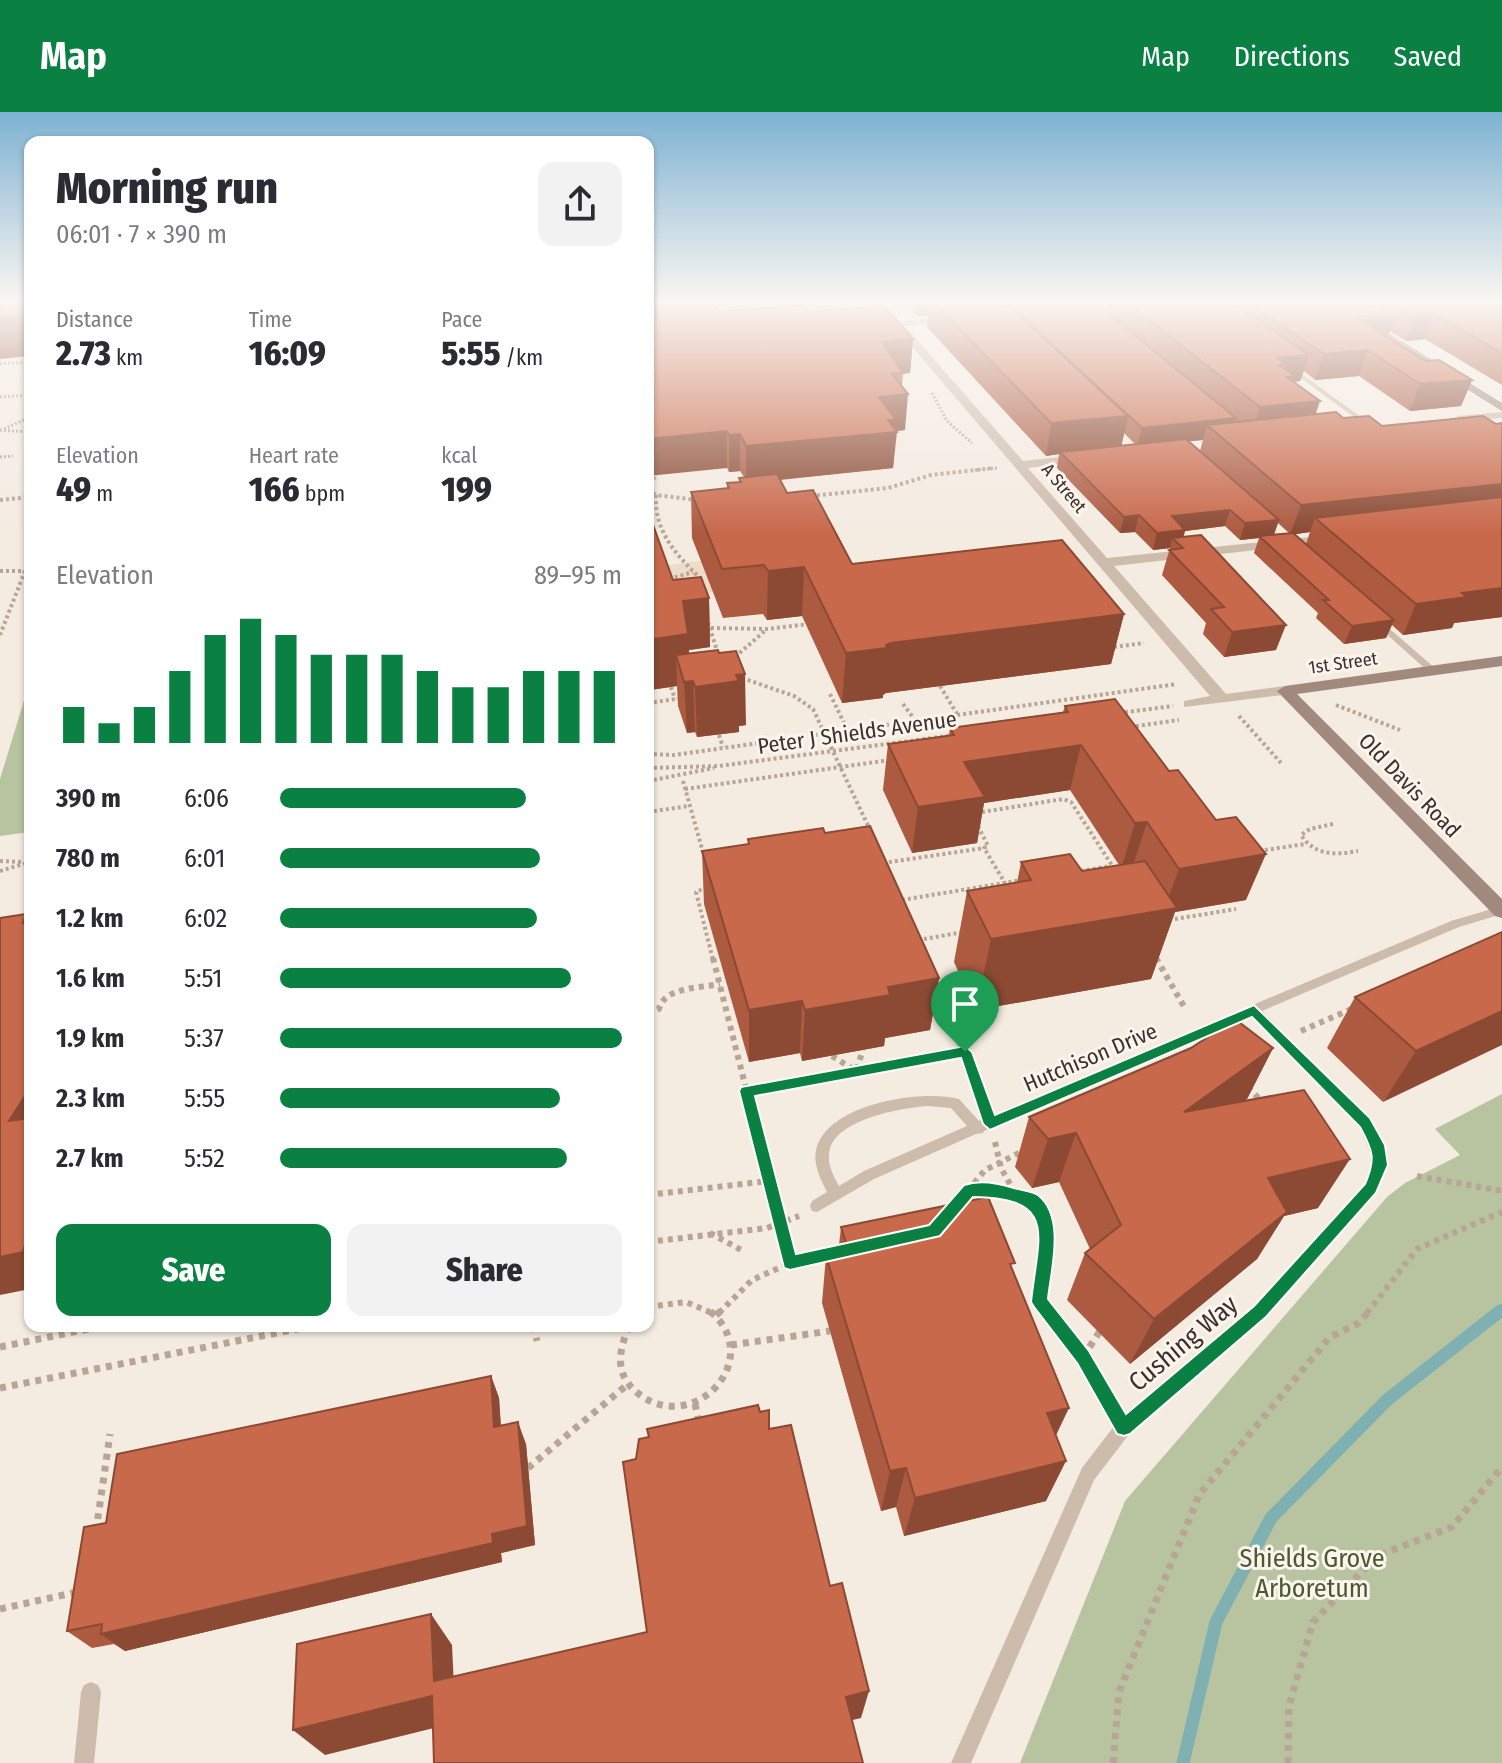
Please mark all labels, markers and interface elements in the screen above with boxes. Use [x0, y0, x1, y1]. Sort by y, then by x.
text: Map [40, 33, 107, 79]
text: Map [1141, 40, 1190, 73]
text: Directions [1234, 40, 1350, 73]
text: Saved [1394, 40, 1462, 73]
text: Morning run [56, 162, 278, 215]
button: share [538, 162, 622, 246]
text: 06:01 · 7 × 390 m [56, 219, 227, 250]
text: Distance [56, 306, 133, 333]
text: Time [249, 306, 292, 333]
text: Pace [441, 306, 482, 333]
text: 2.73 [56, 333, 111, 374]
text: 16:09 [249, 333, 326, 374]
text: 5:55 [441, 333, 500, 374]
text: km [111, 344, 143, 371]
text: /km [500, 344, 543, 371]
text: Elevation [56, 442, 139, 469]
text: Heart rate [249, 442, 339, 469]
text: kcal [441, 442, 477, 469]
street label: A Street [1037, 459, 1091, 517]
text: 49 [56, 469, 91, 510]
text: 166 [249, 469, 300, 510]
text: 199 [441, 469, 492, 510]
text: m [91, 480, 113, 507]
text: bpm [300, 480, 345, 507]
text: Elevation [56, 560, 154, 591]
text: 89–95 m [534, 560, 622, 591]
street label: 1st Street [1307, 647, 1379, 679]
street label: Peter J Shields Avenue [756, 705, 958, 760]
street label: Old Davis Road [1353, 727, 1466, 843]
text: 390 m [56, 783, 121, 814]
text: 6:06 [184, 783, 229, 814]
text: 780 m [56, 843, 120, 874]
text: 6:01 [184, 843, 225, 874]
text: 1.2 km [56, 903, 123, 934]
text: 6:02 [184, 903, 227, 934]
text: 1.6 km [56, 963, 125, 994]
text: 5:51 [184, 963, 222, 994]
pin [931, 970, 999, 1052]
icon: arrive [943, 982, 987, 1026]
street label: Hutchison Drive [1019, 1017, 1161, 1098]
text: 1.9 km [56, 1023, 124, 1054]
text: 5:37 [184, 1023, 224, 1054]
text: 2.3 km [56, 1083, 125, 1114]
text: 5:55 [184, 1083, 225, 1114]
text: 2.7 km [56, 1143, 124, 1174]
text: 5:52 [184, 1143, 225, 1174]
button: Save [56, 1224, 331, 1316]
button: Share [347, 1224, 622, 1316]
street label: Cushing Way [1123, 1289, 1244, 1398]
park label: Shields Grove Arboretum [1239, 1543, 1385, 1604]

